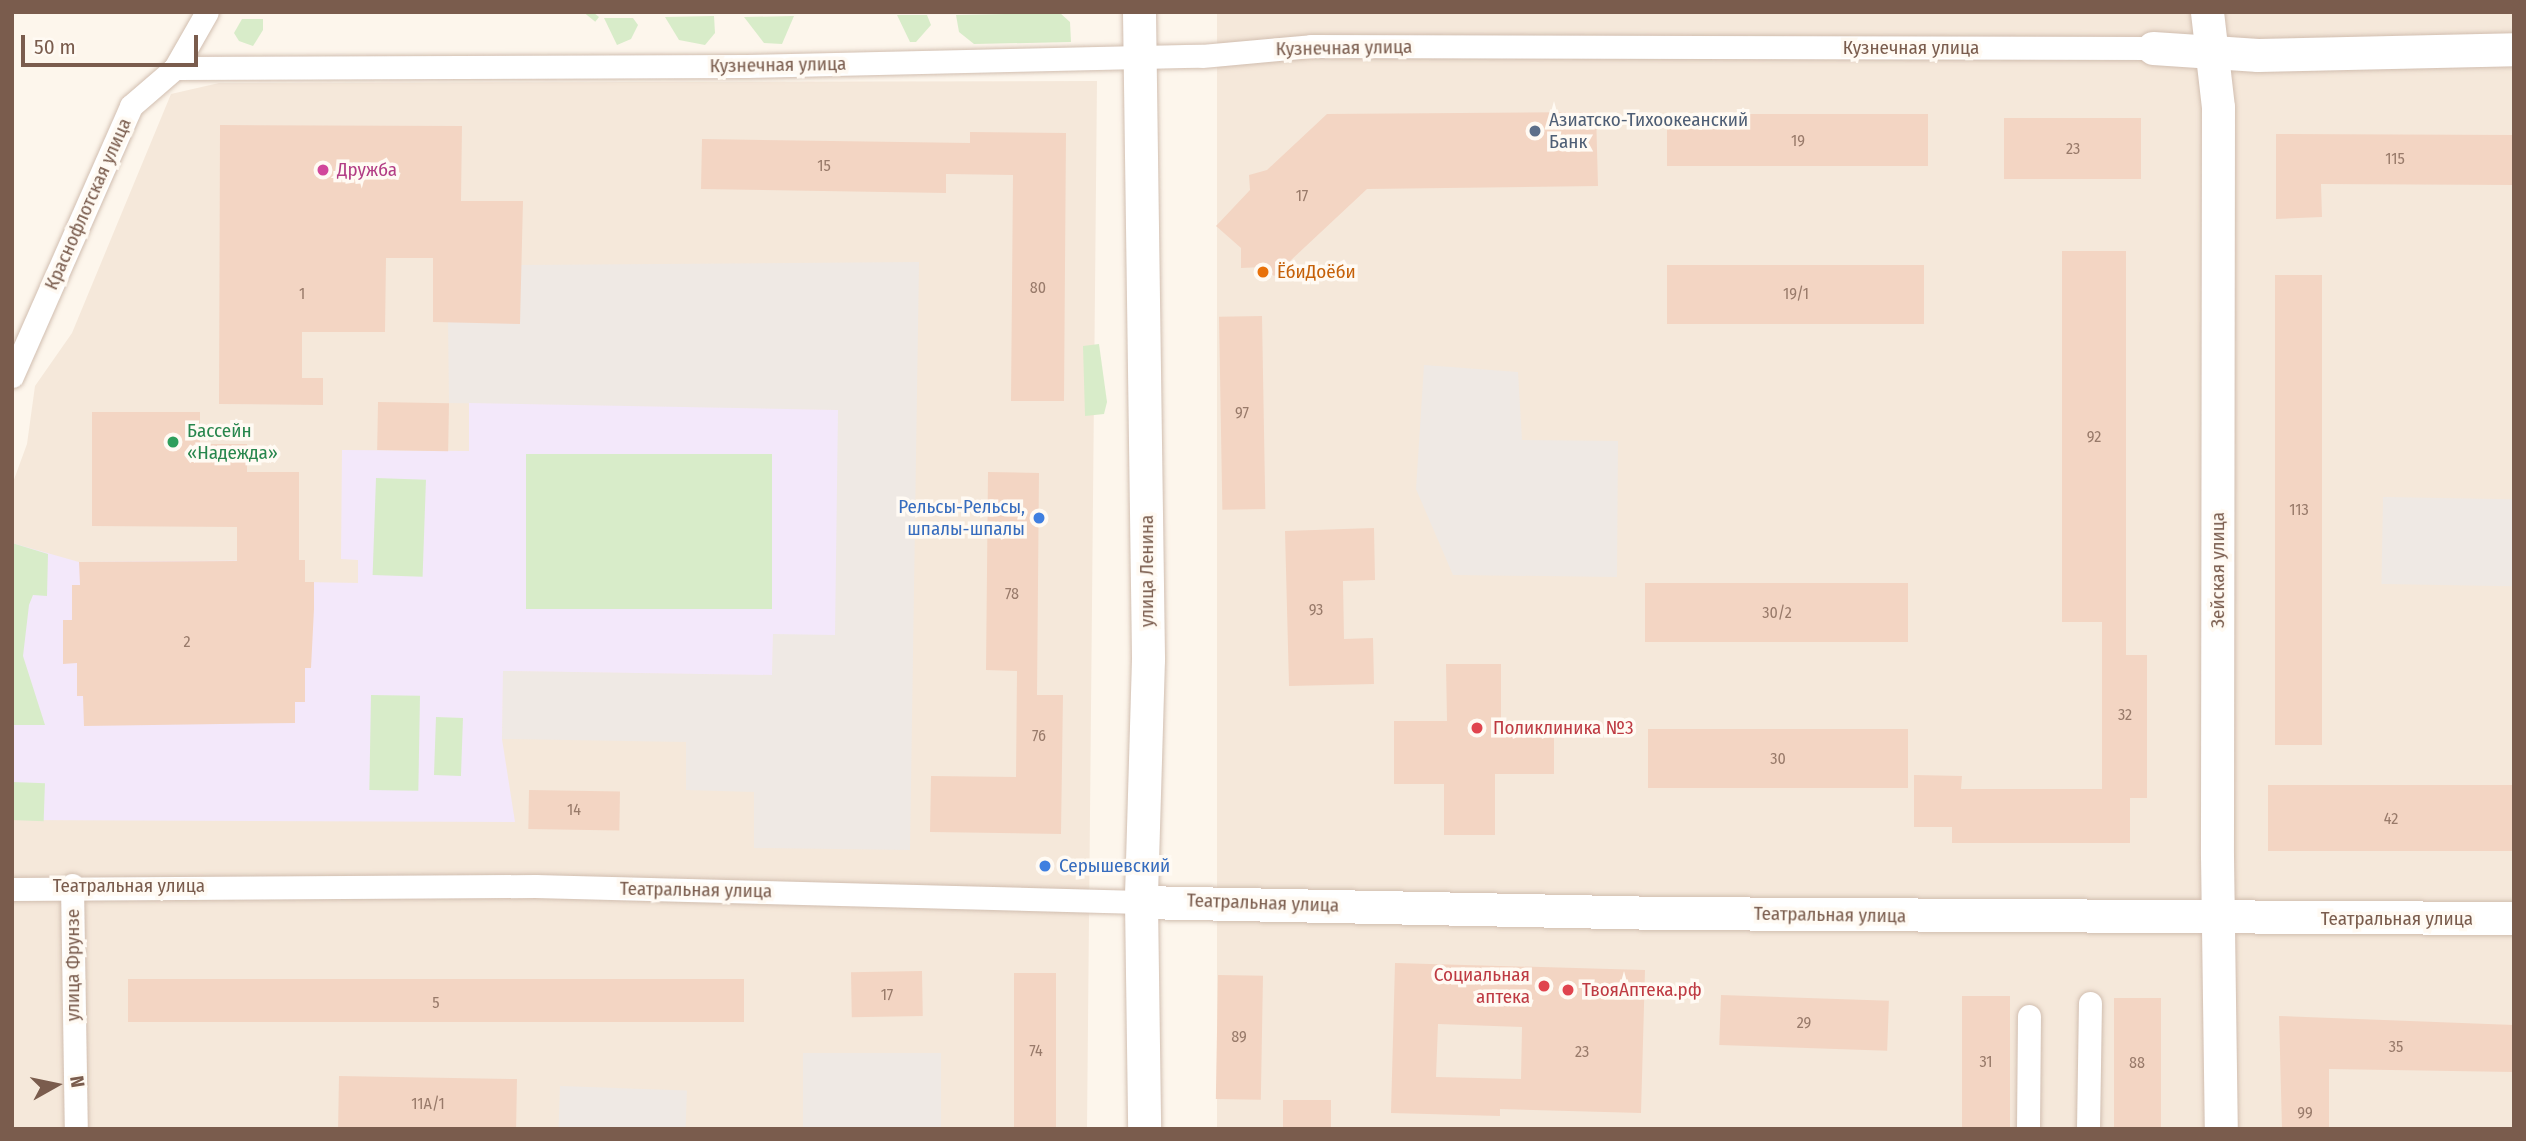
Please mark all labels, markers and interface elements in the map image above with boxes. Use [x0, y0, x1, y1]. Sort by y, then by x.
scale bar [24, 21, 201, 65]
text: 50 m [34, 34, 76, 60]
street label: Кузнечная улица [1276, 35, 1412, 61]
street label: Кузнечная улица [1843, 37, 1979, 59]
street label: Кузнечная улица [710, 52, 846, 78]
place label: Азиатско-Тихоокеанский Банк [1549, 109, 1748, 153]
street label: Краснофлотская улица [40, 115, 136, 293]
marker: Азиатско-Тихоокеанский Банк [1527, 123, 1543, 139]
house number: 19 [1791, 131, 1805, 151]
house number: 23 [2066, 139, 2080, 159]
house number: 115 [2385, 149, 2405, 169]
house number: 15 [817, 156, 831, 176]
place label: Дружба [337, 159, 397, 181]
marker: Дружба [315, 162, 331, 178]
house number: 17 [1296, 186, 1308, 206]
place label: ЁбиДоёби [1277, 261, 1356, 283]
marker: ЁбиДоёби [1255, 264, 1271, 280]
house number: 80 [1030, 278, 1046, 298]
house number: 1 [299, 284, 305, 304]
house number: 19/1 [1783, 284, 1809, 304]
house number: 97 [1235, 403, 1249, 423]
place label: Бассейн «Надежда» [187, 420, 278, 464]
house number: 92 [2087, 427, 2101, 447]
marker: Бассейн «Надежда» [165, 434, 181, 450]
place label: Рельсы-Рельсы, шпалы-шпалы [898, 496, 1025, 540]
house number: 113 [2289, 500, 2309, 520]
marker: Рельсы-Рельсы, шпалы-шпалы [1031, 510, 1047, 526]
street label: Зейская улица [2207, 512, 2229, 628]
street label: улица Ленина [1136, 515, 1158, 627]
house number: 78 [1005, 584, 1019, 604]
house number: 93 [1309, 600, 1323, 620]
house number: 30/2 [1762, 603, 1792, 623]
house number: 2 [183, 632, 191, 652]
house number: 32 [2118, 705, 2132, 725]
place label: Поликлиника №3 [1493, 717, 1634, 739]
marker: Поликлиника №3 [1467, 718, 1487, 738]
house number: 76 [1032, 726, 1046, 746]
house number: 30 [1770, 749, 1786, 769]
house number: 14 [567, 800, 581, 820]
house number: 42 [2384, 809, 2398, 829]
place label: Серышевский [1059, 855, 1170, 877]
marker: Серышевский [1037, 858, 1053, 874]
street label: Театральная улица [53, 875, 205, 897]
street label: Театральная улица [620, 877, 772, 903]
street label: Театральная улица [1186, 889, 1340, 917]
street label: Театральная улица [1754, 902, 1906, 928]
street label: Театральная улица [2321, 908, 2473, 930]
street label: улица Фрунзе [62, 909, 84, 1021]
place label: Социальная аптека [1434, 964, 1530, 1008]
marker: Социальная аптека [1536, 978, 1552, 994]
place label: ТвояАптека.рф [1582, 979, 1702, 1001]
marker: ТвояАптека.рф [1560, 982, 1576, 998]
house number: 17 [881, 985, 893, 1005]
house number: 5 [432, 993, 440, 1013]
house number: 29 [1797, 1013, 1811, 1033]
house number: 89 [1231, 1027, 1247, 1047]
house number: 35 [2389, 1037, 2403, 1057]
house number: 74 [1029, 1041, 1043, 1061]
house number: 23 [1575, 1042, 1589, 1062]
north arrow [21, 1050, 91, 1120]
house number: 31 [1979, 1052, 1993, 1072]
house number: 88 [2129, 1053, 2145, 1073]
text: N [65, 1074, 89, 1089]
house number: 11А/1 [411, 1094, 445, 1114]
house number: 99 [2297, 1103, 2313, 1123]

